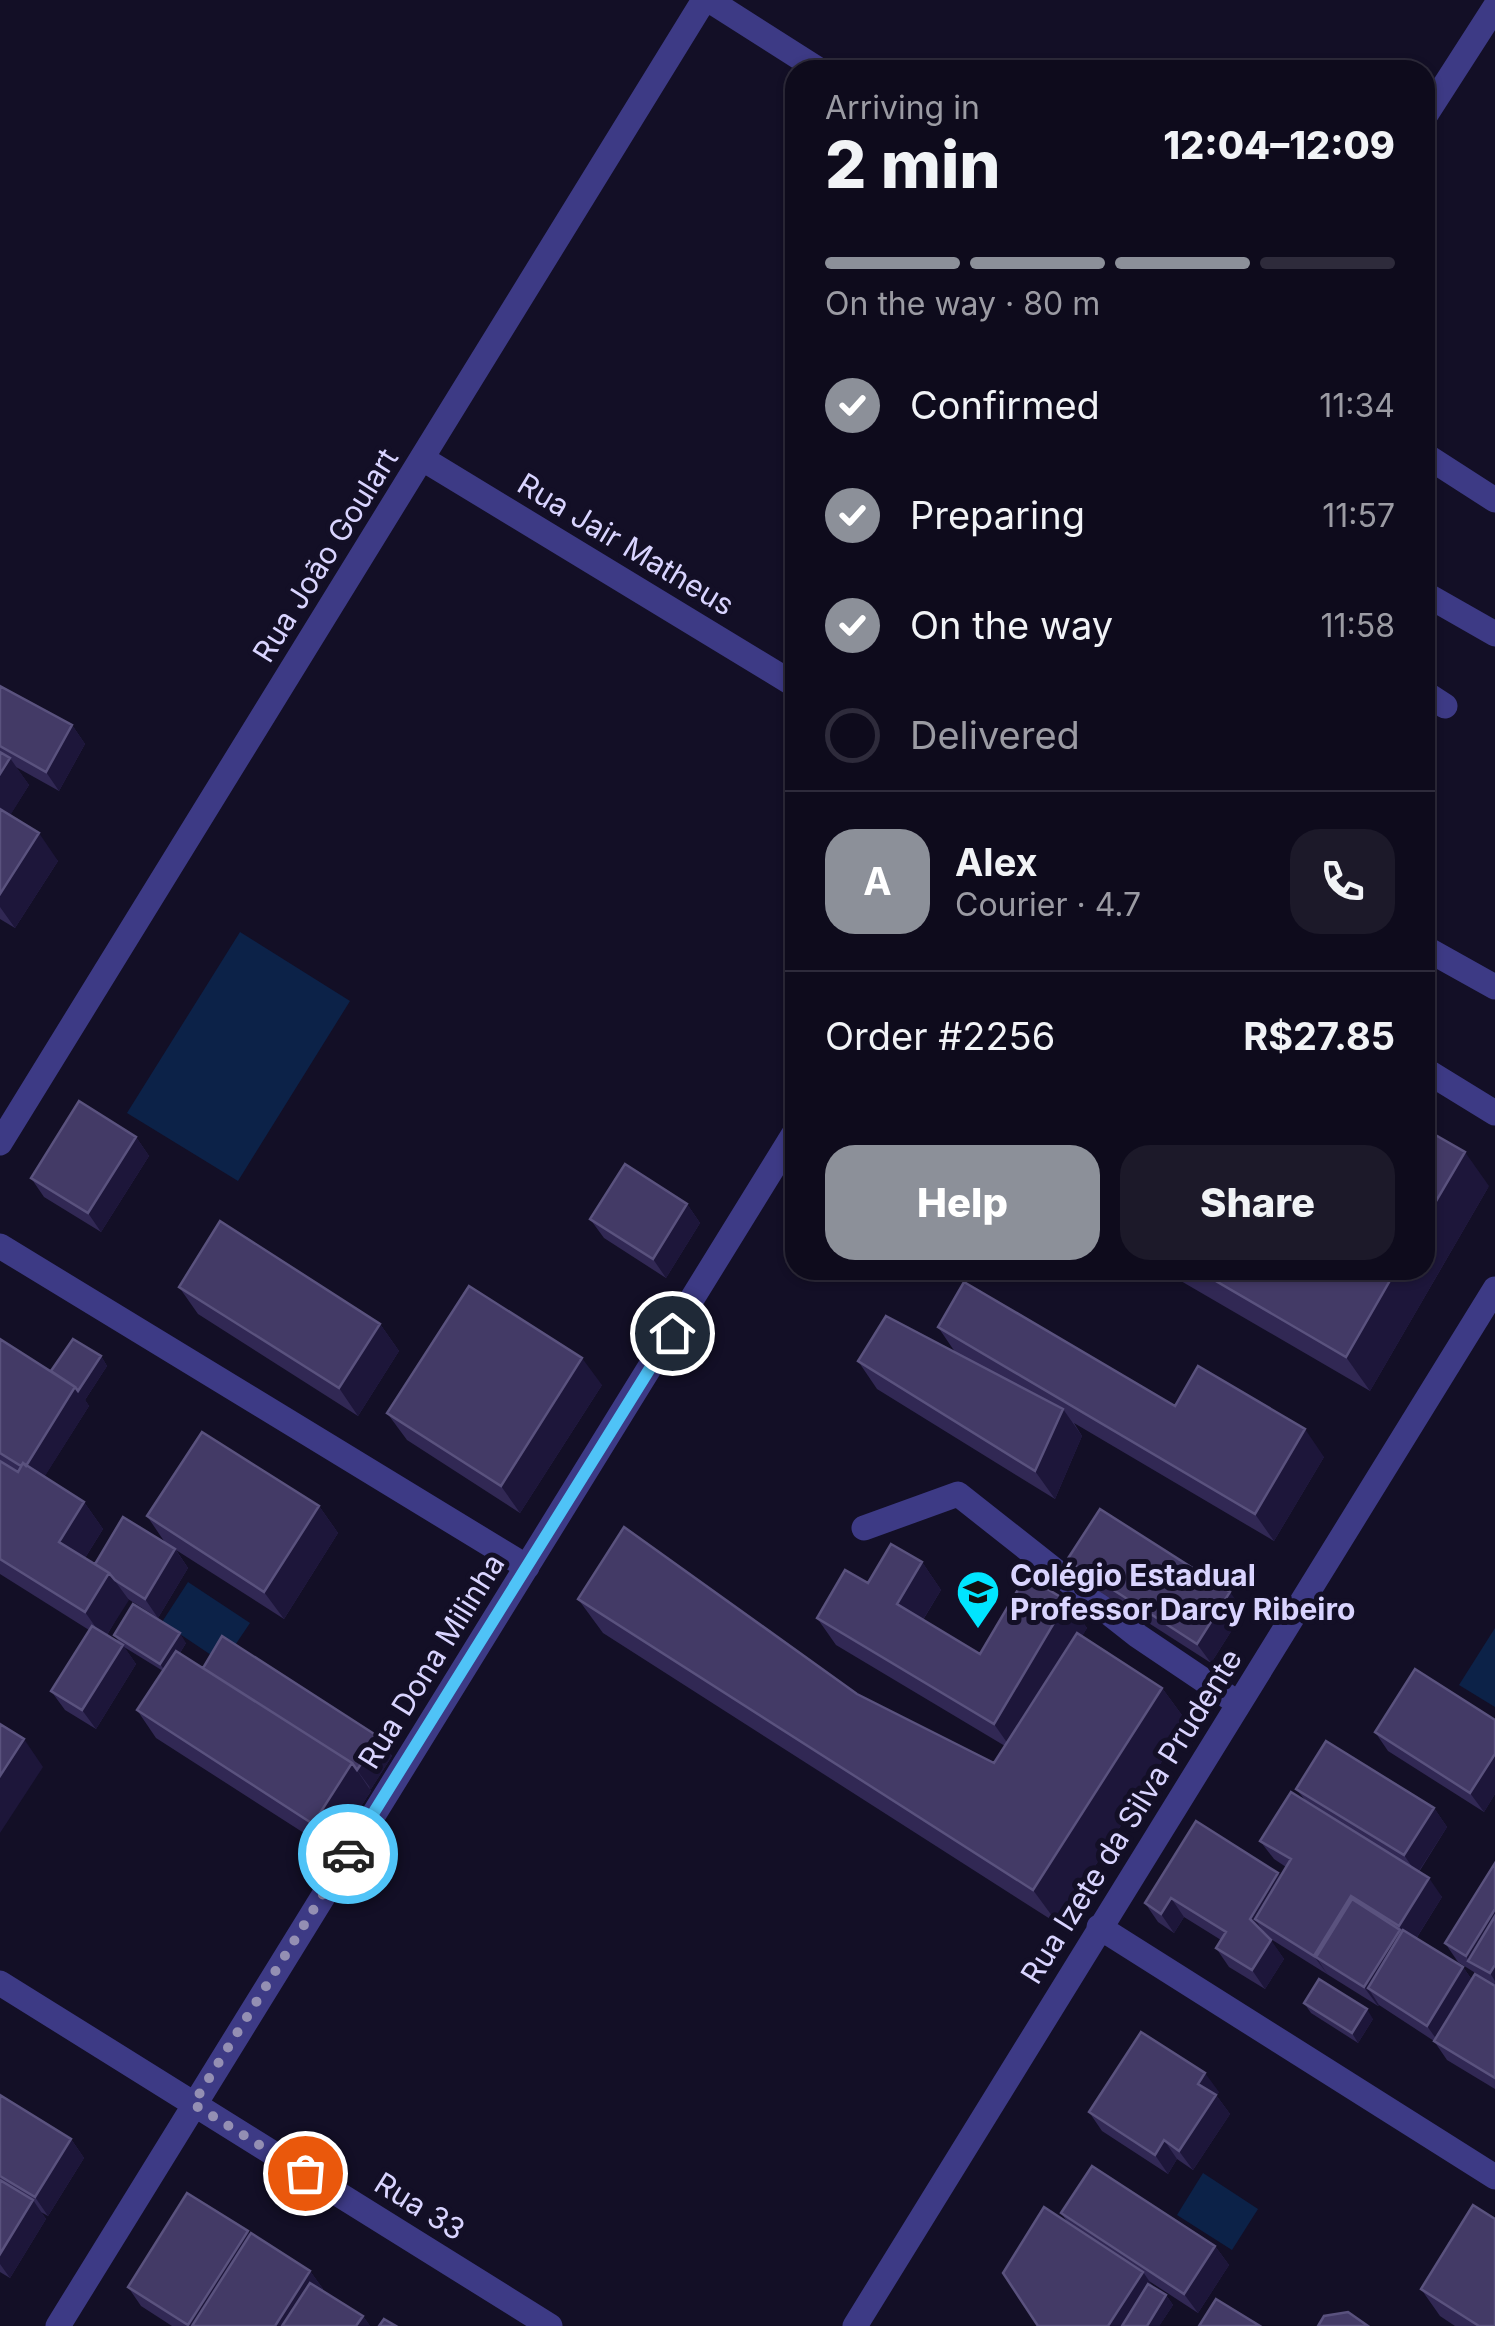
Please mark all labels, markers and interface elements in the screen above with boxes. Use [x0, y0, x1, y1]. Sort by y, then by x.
text: Arriving in [825, 88, 980, 127]
text: 12:04–12:09 [1163, 122, 1395, 168]
text: 2 min [825, 125, 1001, 204]
text: On the way · 80 m [825, 284, 1100, 323]
icon: check [825, 378, 880, 433]
text: Confirmed [910, 382, 1100, 428]
text: 11:34 [1319, 386, 1395, 425]
street label: Rua João Goulart [245, 442, 405, 668]
street label: Rua Jair Matheus [511, 465, 741, 623]
icon: check [825, 488, 880, 543]
text: Preparing [910, 492, 1085, 538]
text: 11:57 [1322, 496, 1395, 535]
icon: check [825, 598, 880, 653]
text: On the way [910, 602, 1113, 648]
text: 11:58 [1321, 606, 1395, 645]
text: Delivered [910, 712, 1080, 758]
button: phone [1290, 829, 1395, 934]
text: Alex [955, 839, 1038, 885]
text: A [863, 858, 892, 904]
text: Courier · 4.7 [955, 885, 1141, 924]
text: Order #2256 [825, 1013, 1055, 1059]
text: R$27.85 [1243, 1013, 1395, 1059]
button: Help [825, 1145, 1100, 1260]
button: Share [1120, 1145, 1395, 1260]
pin [630, 1291, 715, 1376]
icon: home [645, 1306, 700, 1361]
street label: Rua Dona Milinha [351, 1547, 511, 1775]
place label: Colégio Estadual Professor Darcy Ribeiro [1010, 1557, 1355, 1627]
school or university icon: Colégio Estadual Professor Darcy Ribeiro [955, 1569, 1001, 1630]
street label: Rua Izete da Silva Prudente [1013, 1642, 1249, 1990]
courier [298, 1804, 398, 1904]
icon: car [321, 1827, 376, 1882]
pin [263, 2131, 348, 2216]
icon: bag [278, 2146, 333, 2201]
street label: Rua 33 [368, 2164, 472, 2248]

